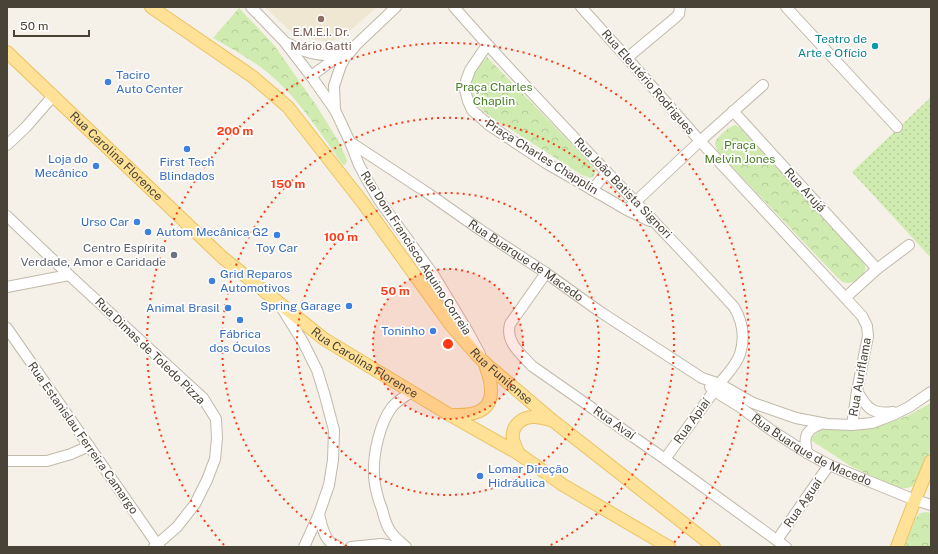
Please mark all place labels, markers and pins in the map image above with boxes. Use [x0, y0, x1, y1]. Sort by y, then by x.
marker: E.M.E.I. Dr. Mário Gatti [316, 14, 326, 24]
place label: E.M.E.I. Dr. Mário Gatti [290, 25, 352, 53]
place label: Teatro de Arte e Ofício [798, 32, 867, 60]
marker: Teatro de Arte e Ofício [870, 41, 880, 51]
place label: Taciro Auto Center [116, 68, 184, 96]
marker: Taciro Auto Center [103, 77, 113, 87]
marker: First Tech Blindados [182, 144, 192, 154]
place label: Loja do Mecânico [34, 152, 88, 180]
place label: First Tech Blindados [159, 155, 215, 183]
marker: Loja do Mecânico [91, 161, 101, 171]
place label: Urso Car [81, 215, 129, 229]
marker: Urso Car [132, 217, 142, 227]
place label: Autom Mecânica G2 [156, 225, 268, 239]
marker: Autom Mecânica G2 [143, 227, 153, 237]
marker: Toy Car [272, 230, 282, 240]
place label: Centro Espírita Verdade, Amor e Caridade [21, 241, 166, 269]
place label: Toy Car [256, 241, 298, 255]
marker: Centro Espírita Verdade, Amor e Caridade [169, 250, 179, 260]
place label: Grid Reparos Automotivos [220, 267, 292, 295]
marker: Grid Reparos Automotivos [207, 276, 217, 286]
place label: Spring Garage [260, 299, 341, 313]
place label: Animal Brasil [146, 301, 220, 315]
marker: Spring Garage [344, 301, 354, 311]
marker: Animal Brasil [223, 303, 233, 313]
marker: Fábrica dos Óculos [235, 315, 245, 325]
place label: Toninho [381, 324, 425, 338]
marker: Toninho [428, 326, 438, 336]
place label: Fábrica dos Óculos [209, 327, 271, 355]
centre of rings [441, 337, 455, 351]
place label: Lomar Direção Hidráulica [488, 462, 569, 490]
marker: Lomar Direção Hidráulica [475, 471, 485, 481]

